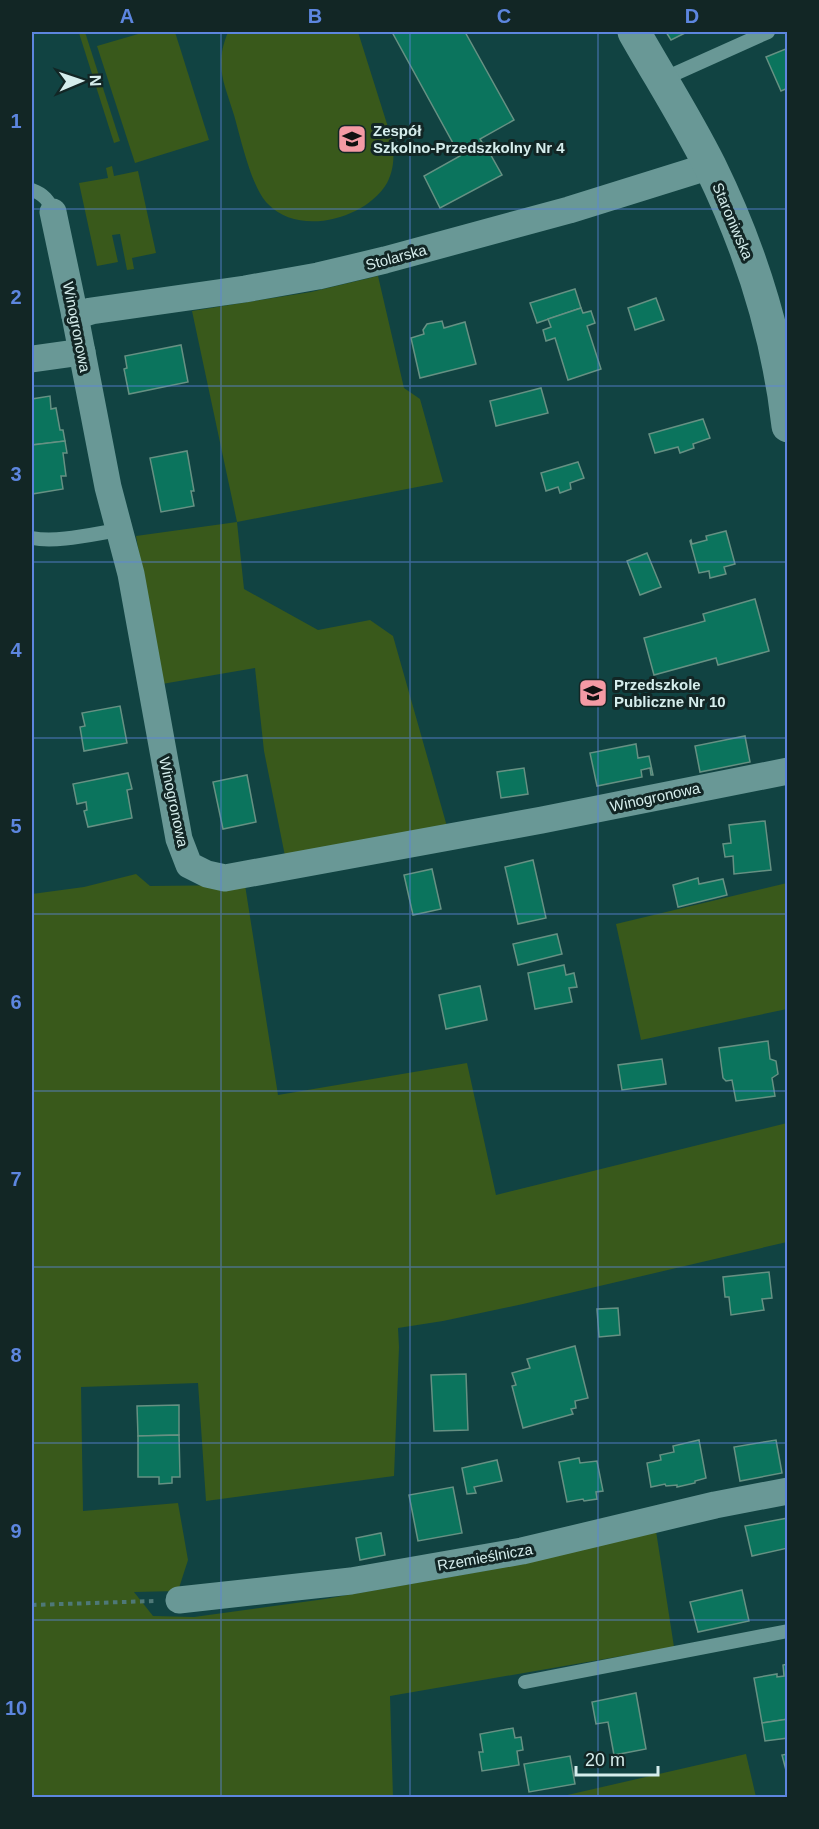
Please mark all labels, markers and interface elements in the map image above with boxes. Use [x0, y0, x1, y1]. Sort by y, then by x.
text: A [120, 5, 134, 27]
text: B [308, 5, 322, 27]
text: C [497, 5, 511, 27]
text: D [685, 5, 699, 27]
north arrow [51, 51, 111, 111]
text: N [87, 74, 104, 87]
text: 1 [10, 110, 22, 132]
place label: Zespół Szkolno-Przedszkolny Nr 4 [373, 122, 565, 156]
school or university icon: Zespół Szkolno-Przedszkolny Nr 4 [336, 123, 368, 155]
street label: Staroniwska [709, 180, 757, 263]
street label: Stolarska [364, 241, 429, 273]
street label: Winogronowa [60, 280, 94, 374]
text: 2 [10, 286, 22, 308]
text: 3 [10, 463, 22, 485]
text: 4 [10, 639, 22, 661]
place label: Przedszkole Publiczne Nr 10 [614, 676, 726, 710]
school or university icon: Przedszkole Publiczne Nr 10 [577, 677, 609, 709]
street label: Winogronowa [156, 755, 192, 849]
street label: Winogronowa [608, 779, 702, 815]
text: 5 [10, 815, 22, 837]
text: 6 [10, 991, 22, 1013]
text: 7 [10, 1168, 22, 1190]
text: 8 [10, 1344, 22, 1366]
text: 9 [10, 1520, 22, 1542]
street label: Rzemieślnicza [436, 1540, 535, 1574]
text: 10 [5, 1697, 27, 1719]
scale bar [576, 1739, 658, 1777]
text: 20 m [585, 1750, 625, 1770]

